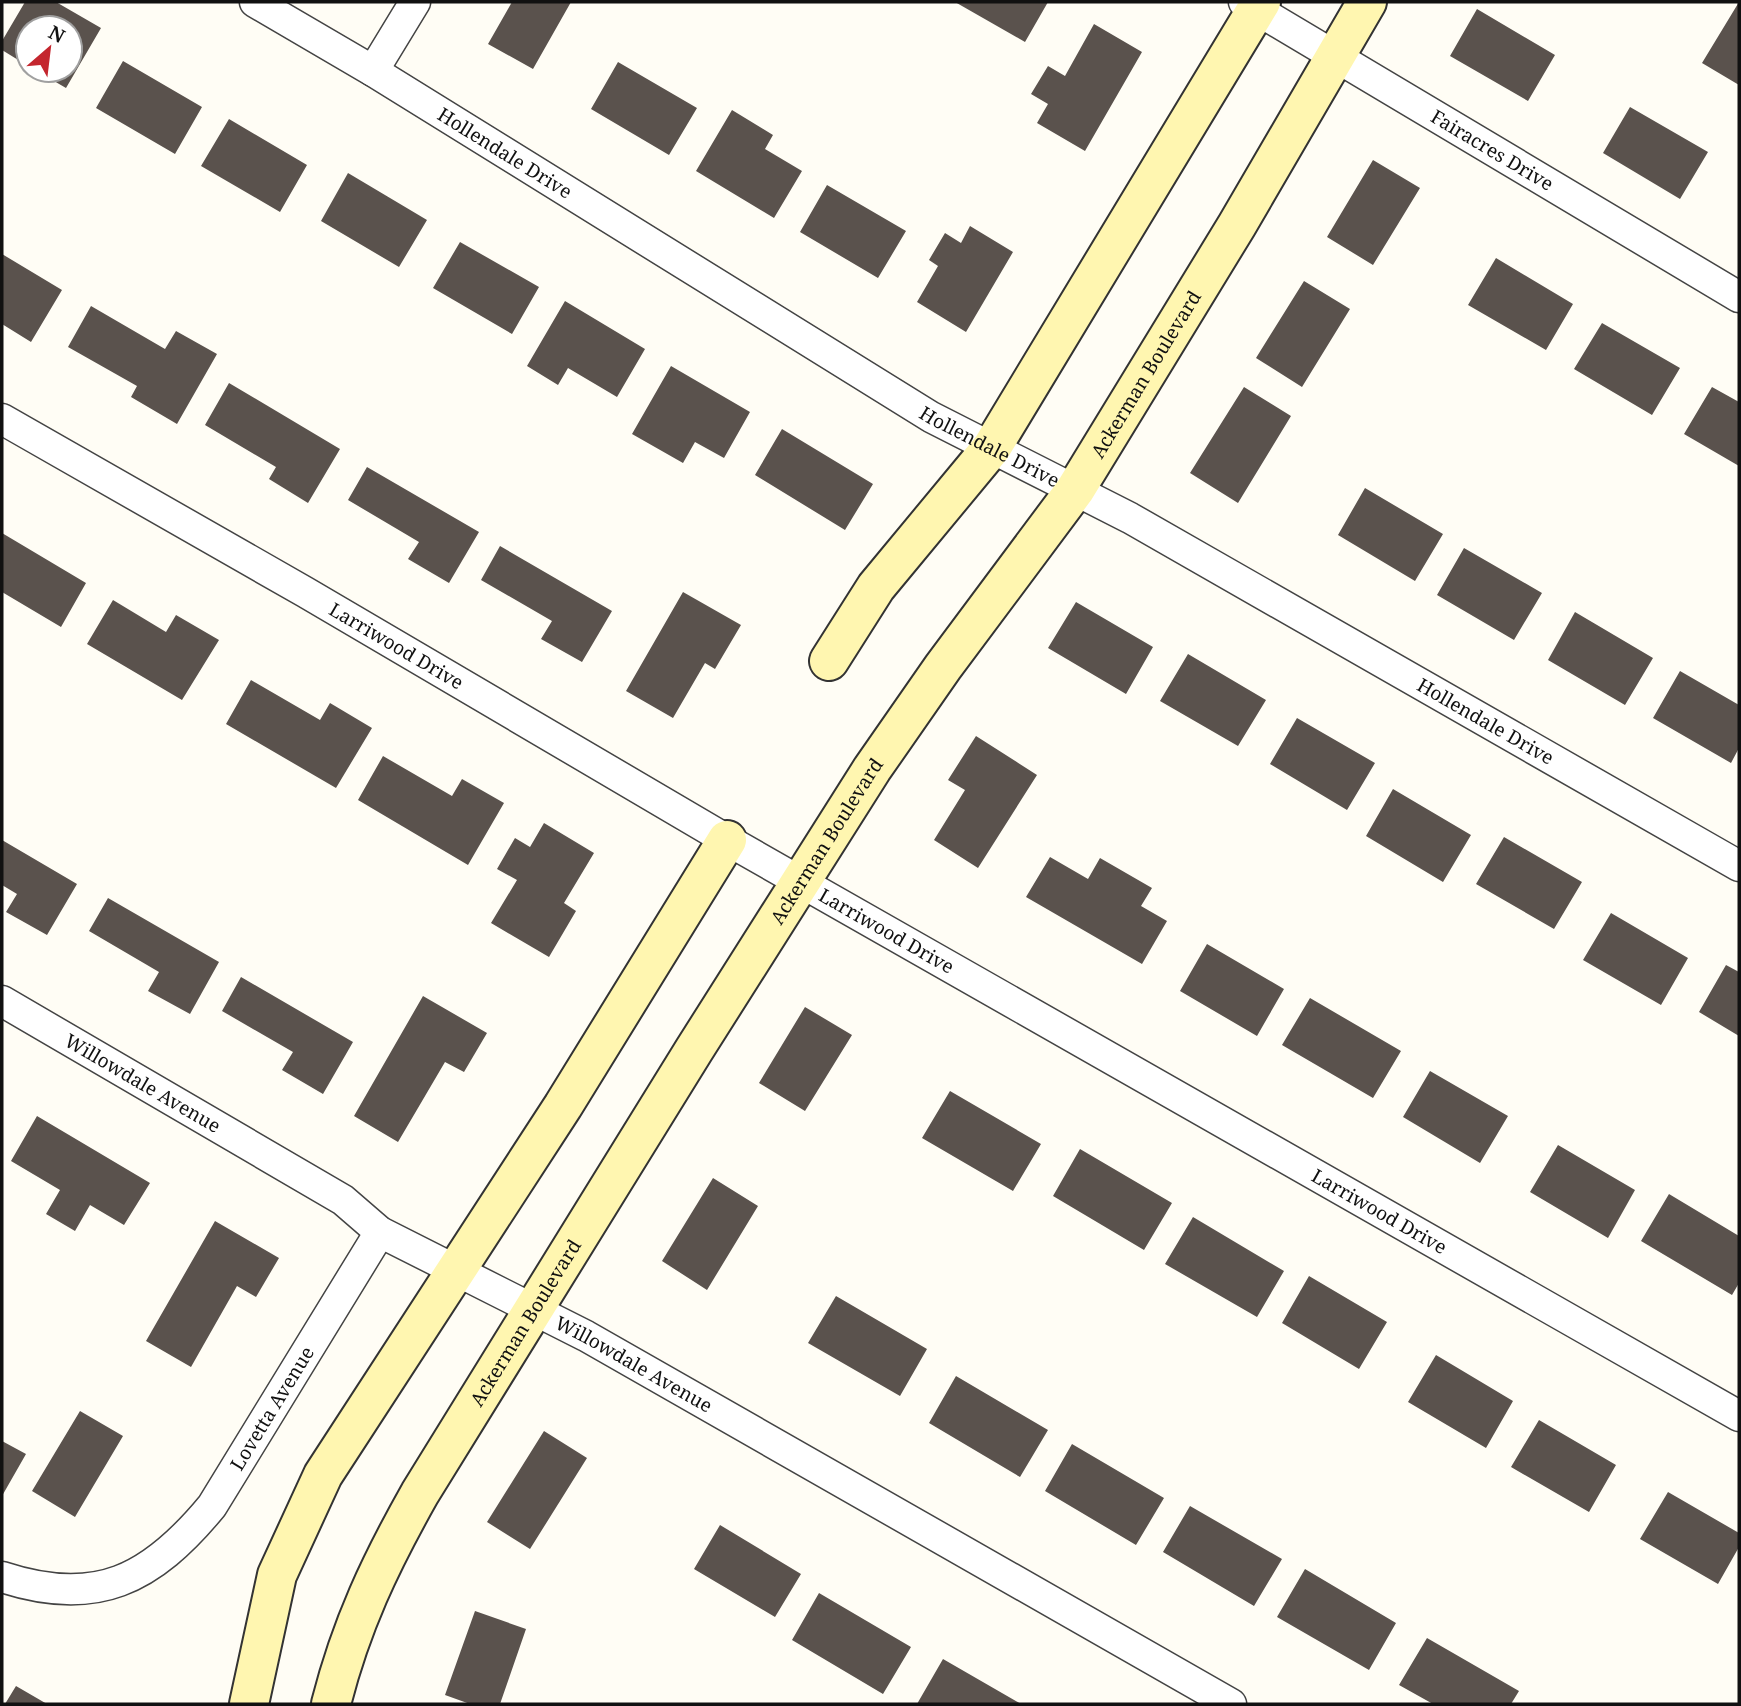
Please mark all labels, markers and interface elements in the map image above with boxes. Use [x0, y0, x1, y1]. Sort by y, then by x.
north arrow [14, 14, 84, 84]
text: N [44, 19, 70, 49]
street label: Hollendale Drive [433, 101, 577, 204]
street label: Fairacres Drive [1426, 103, 1558, 197]
street label: Ackerman Boulevard [1085, 285, 1207, 463]
street label: Hollendale Drive [915, 400, 1064, 493]
street label: Larriwood Drive [325, 596, 468, 695]
street label: Hollendale Drive [1412, 672, 1559, 771]
street label: Ackerman Boulevard [764, 752, 889, 929]
street label: Larriwood Drive [814, 882, 959, 980]
street label: Willowdale Avenue [60, 1027, 226, 1139]
street label: Larriwood Drive [1307, 1163, 1452, 1260]
street label: Ackerman Boulevard [464, 1234, 587, 1411]
street label: Willowdale Avenue [551, 1310, 717, 1419]
street label: Lovetta Avenue [224, 1341, 320, 1475]

